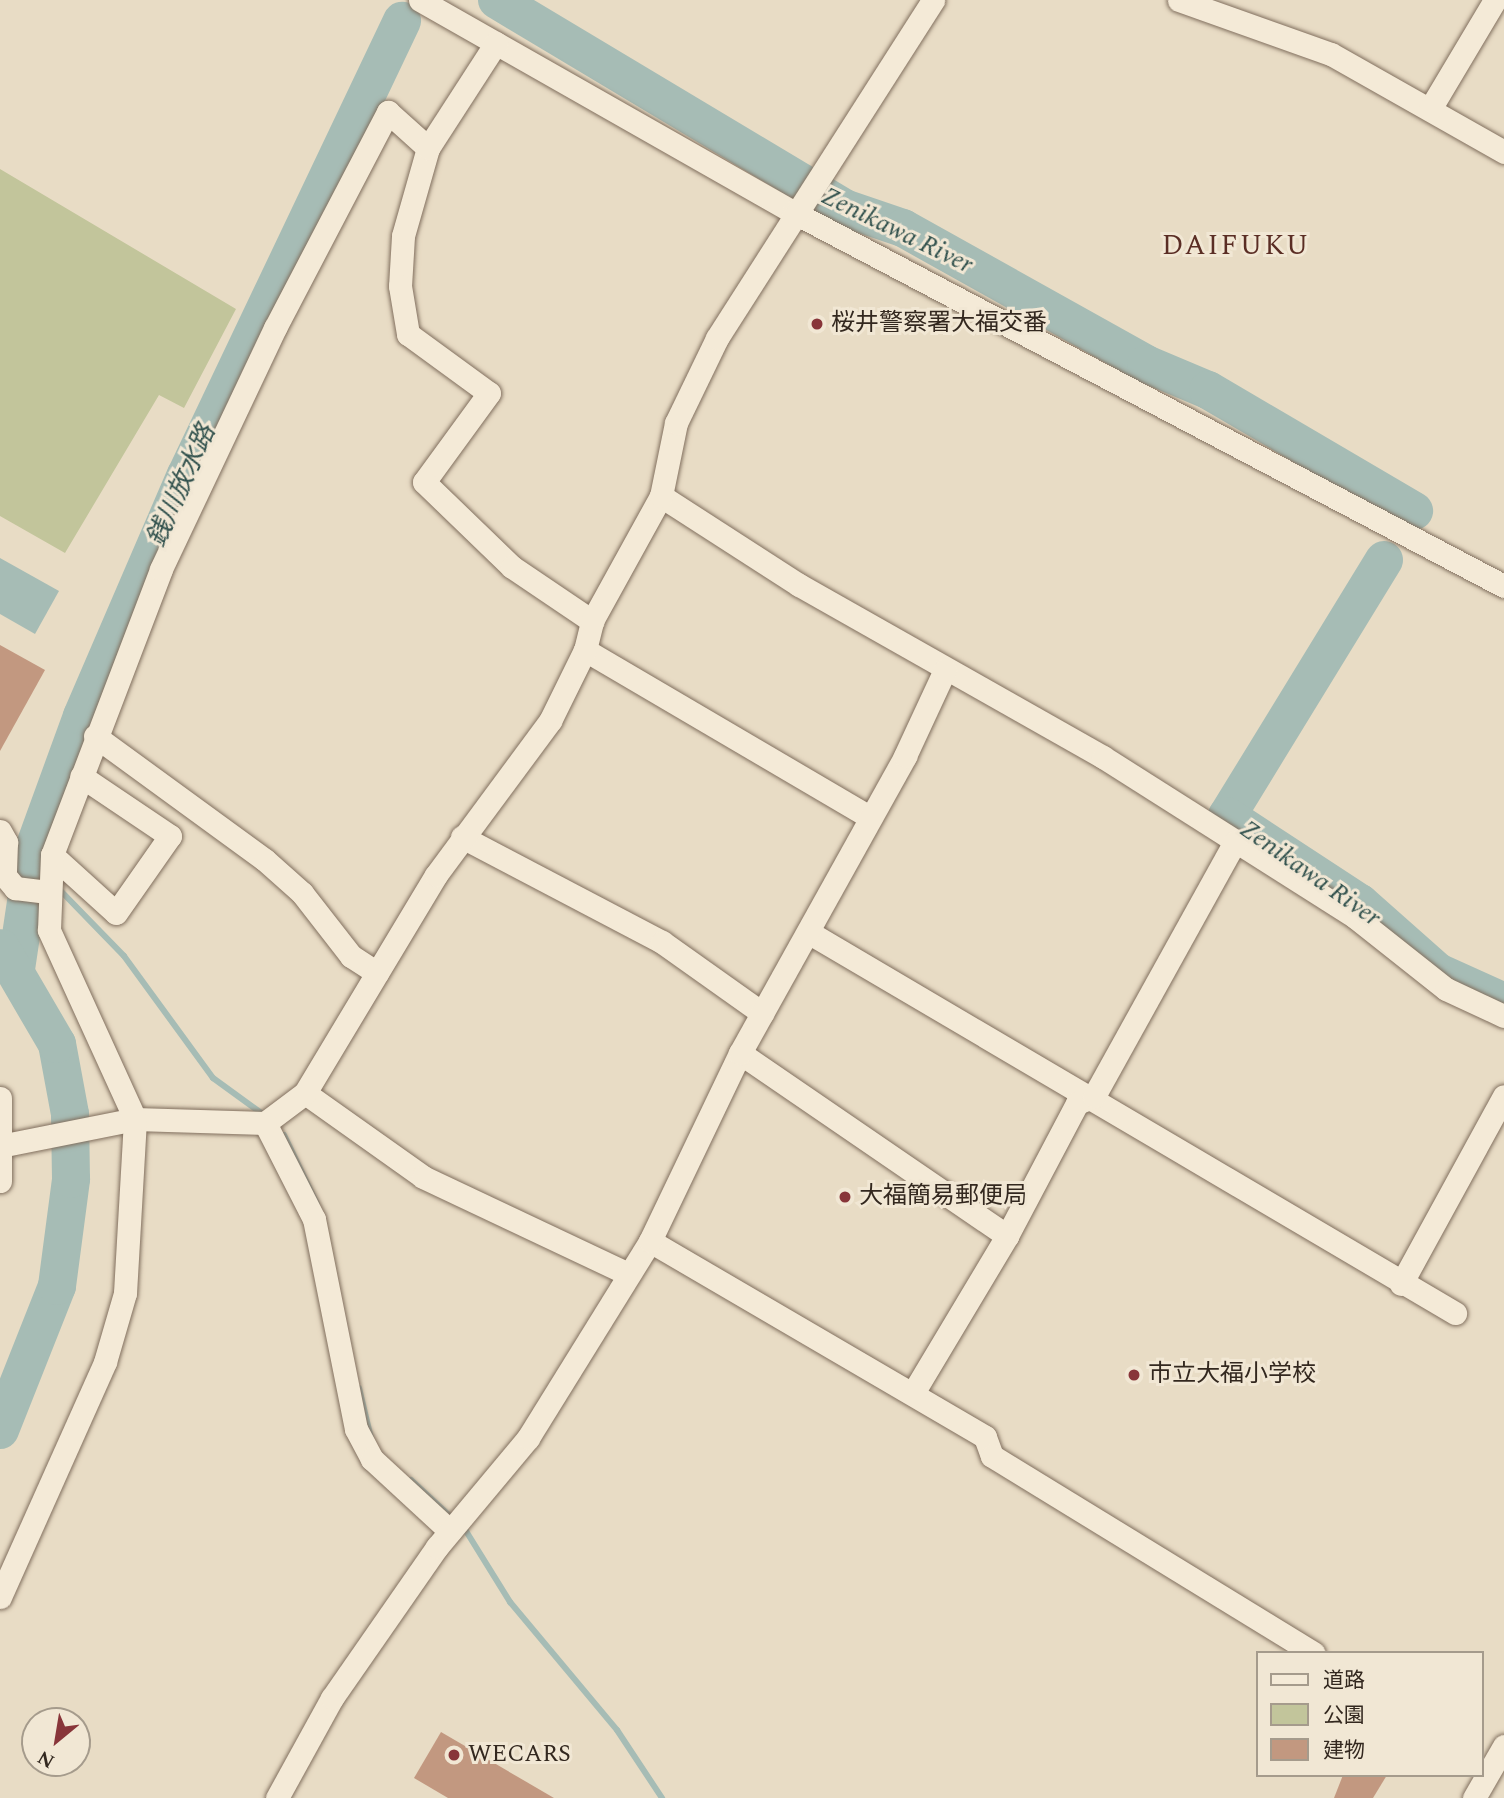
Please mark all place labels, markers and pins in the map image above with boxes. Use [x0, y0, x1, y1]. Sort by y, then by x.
place label: 桜井警察署大福交番 [831, 310, 1047, 338]
marker: 桜井警察署大福交番 [809, 316, 825, 332]
place label: 大福簡易郵便局 [859, 1183, 1027, 1211]
marker: 大福簡易郵便局 [837, 1189, 853, 1205]
place label: 市立大福小学校 [1148, 1361, 1316, 1389]
marker: 市立大福小学校 [1126, 1367, 1142, 1383]
place label: WECARS [468, 1741, 571, 1769]
marker: WECARS [446, 1747, 462, 1763]

